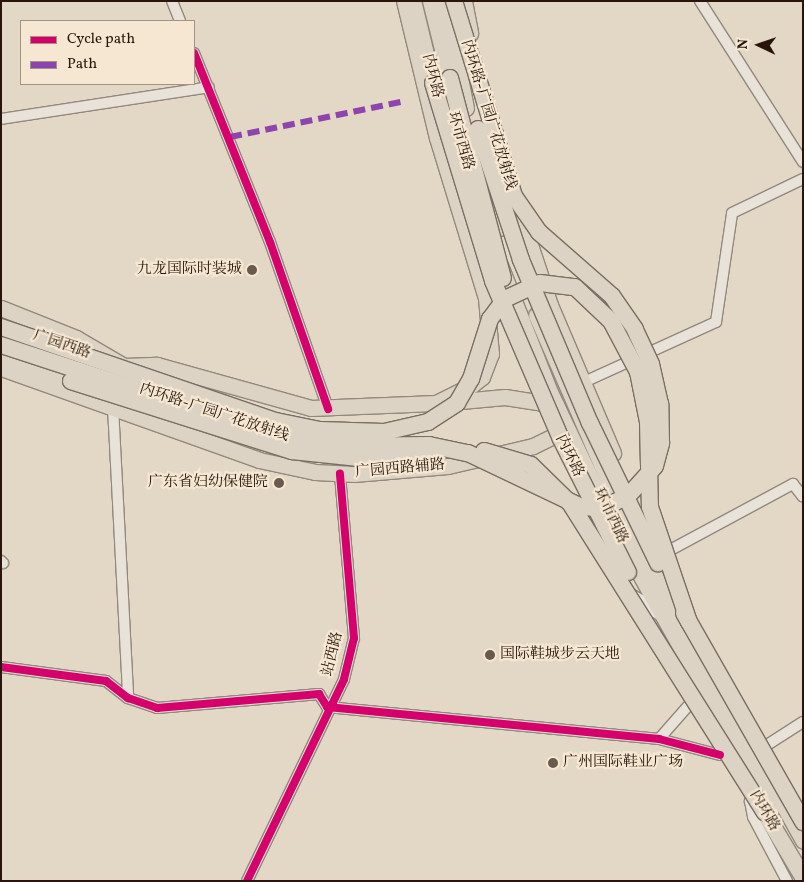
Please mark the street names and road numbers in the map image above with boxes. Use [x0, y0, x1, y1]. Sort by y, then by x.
street label: 内环路-广园广花放射线 [457, 38, 519, 192]
street label: 内环路 [418, 52, 446, 100]
street label: 环市西路 [443, 110, 477, 172]
street label: 广园西路 [31, 327, 93, 363]
street label: 内环路-广园广花放射线 [137, 380, 291, 446]
street label: 内环路 [551, 432, 587, 480]
street label: 广园西路辅路 [354, 456, 446, 482]
street label: 环市西路 [589, 485, 631, 547]
street label: 站西路 [319, 630, 347, 678]
street label: 内环路 [745, 787, 783, 835]

